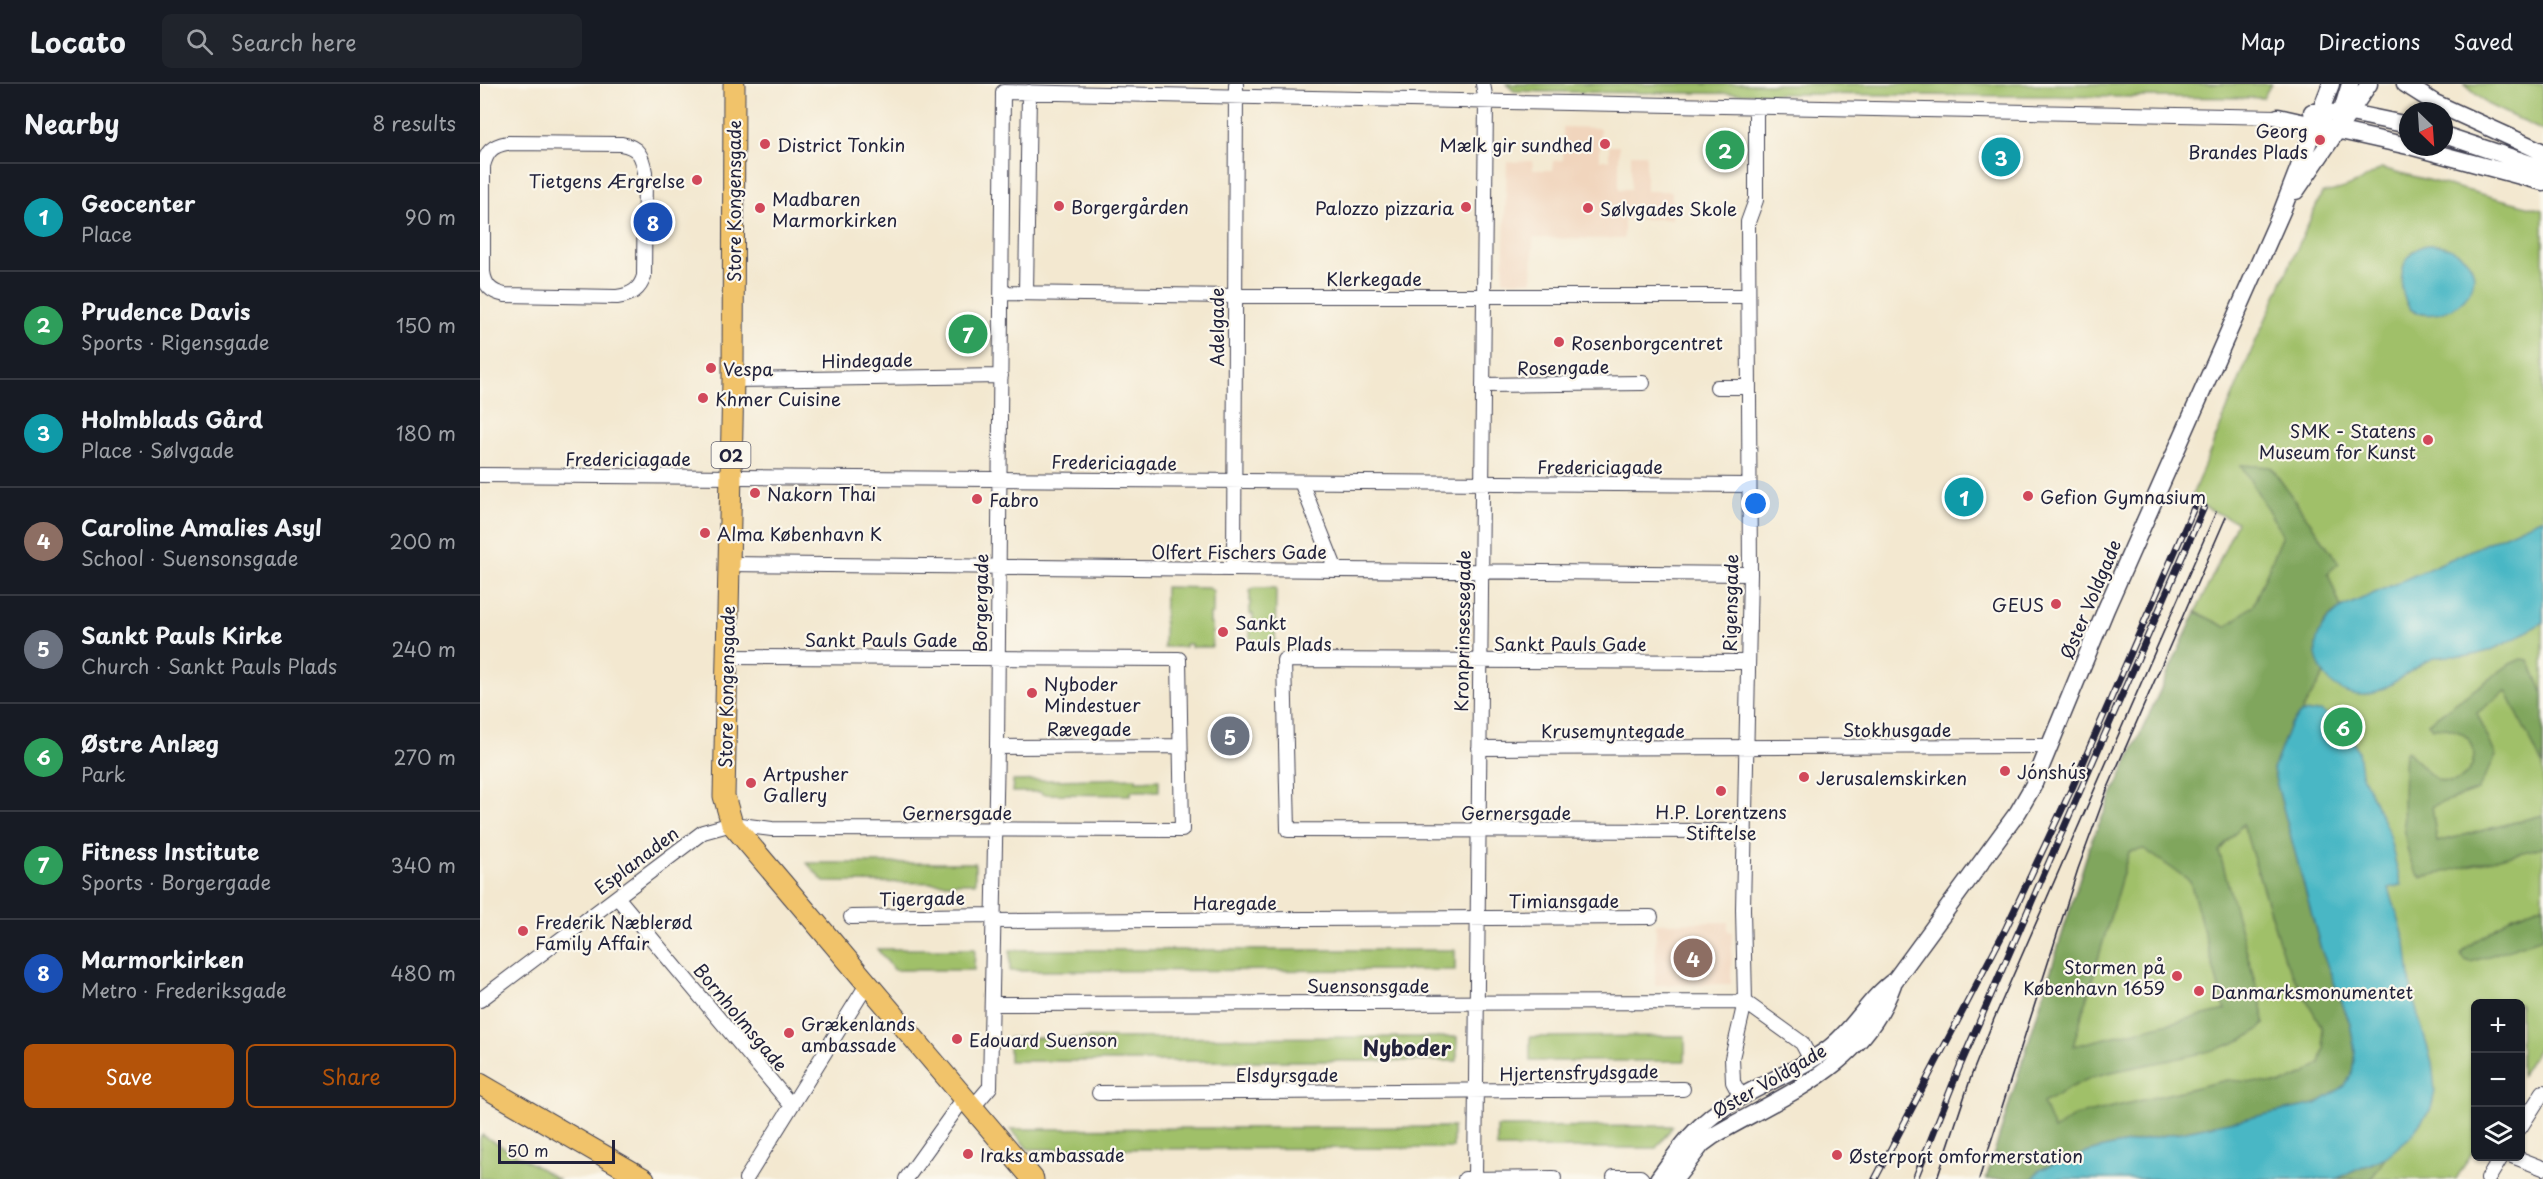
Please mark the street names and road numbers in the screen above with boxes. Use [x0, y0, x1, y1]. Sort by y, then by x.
street label: Store Kongensgade [720, 120, 747, 282]
street label: Klerkegade [1326, 265, 1422, 292]
street label: Adelgade [1203, 287, 1230, 367]
street label: Hindegade [821, 346, 913, 374]
street label: Rosengade [1517, 353, 1609, 381]
road number: O2 [712, 442, 750, 468]
street label: Fredericiagade [565, 445, 691, 472]
street label: Fredericiagade [1051, 447, 1177, 477]
street label: Fredericiagade [1537, 453, 1663, 480]
street label: Øster Voldgade [2053, 535, 2127, 663]
street label: Olfert Fischers Gade [1151, 538, 1327, 565]
street label: Kronprinsessegade [1447, 550, 1477, 712]
street label: Borgergade [966, 553, 994, 653]
street label: Rigensgade [1716, 554, 1744, 652]
street label: Store Kongensgade [711, 606, 741, 768]
street label: Sankt Pauls Gade [805, 626, 957, 653]
street label: Sankt Pauls Gade [1494, 630, 1646, 657]
street label: Rævegade [1047, 715, 1131, 742]
street label: Stokhusgade [1843, 716, 1951, 743]
street label: Krusemyntegade [1541, 717, 1685, 744]
street label: Gernersgade [902, 799, 1012, 826]
street label: Gernersgade [1461, 799, 1571, 826]
street label: Esplanaden [588, 819, 684, 901]
street label: Tigergade [879, 884, 965, 912]
street label: Timiansgade [1509, 887, 1619, 914]
street label: Haregade [1193, 889, 1277, 916]
street label: Bornholmsgade [688, 957, 794, 1077]
street label: Suensonsgade [1307, 972, 1429, 999]
street label: Øster Voldgade [1707, 1036, 1831, 1124]
street label: Hjertensfrydsgade [1499, 1057, 1659, 1087]
street label: Elsdyrsgade [1236, 1061, 1338, 1088]

